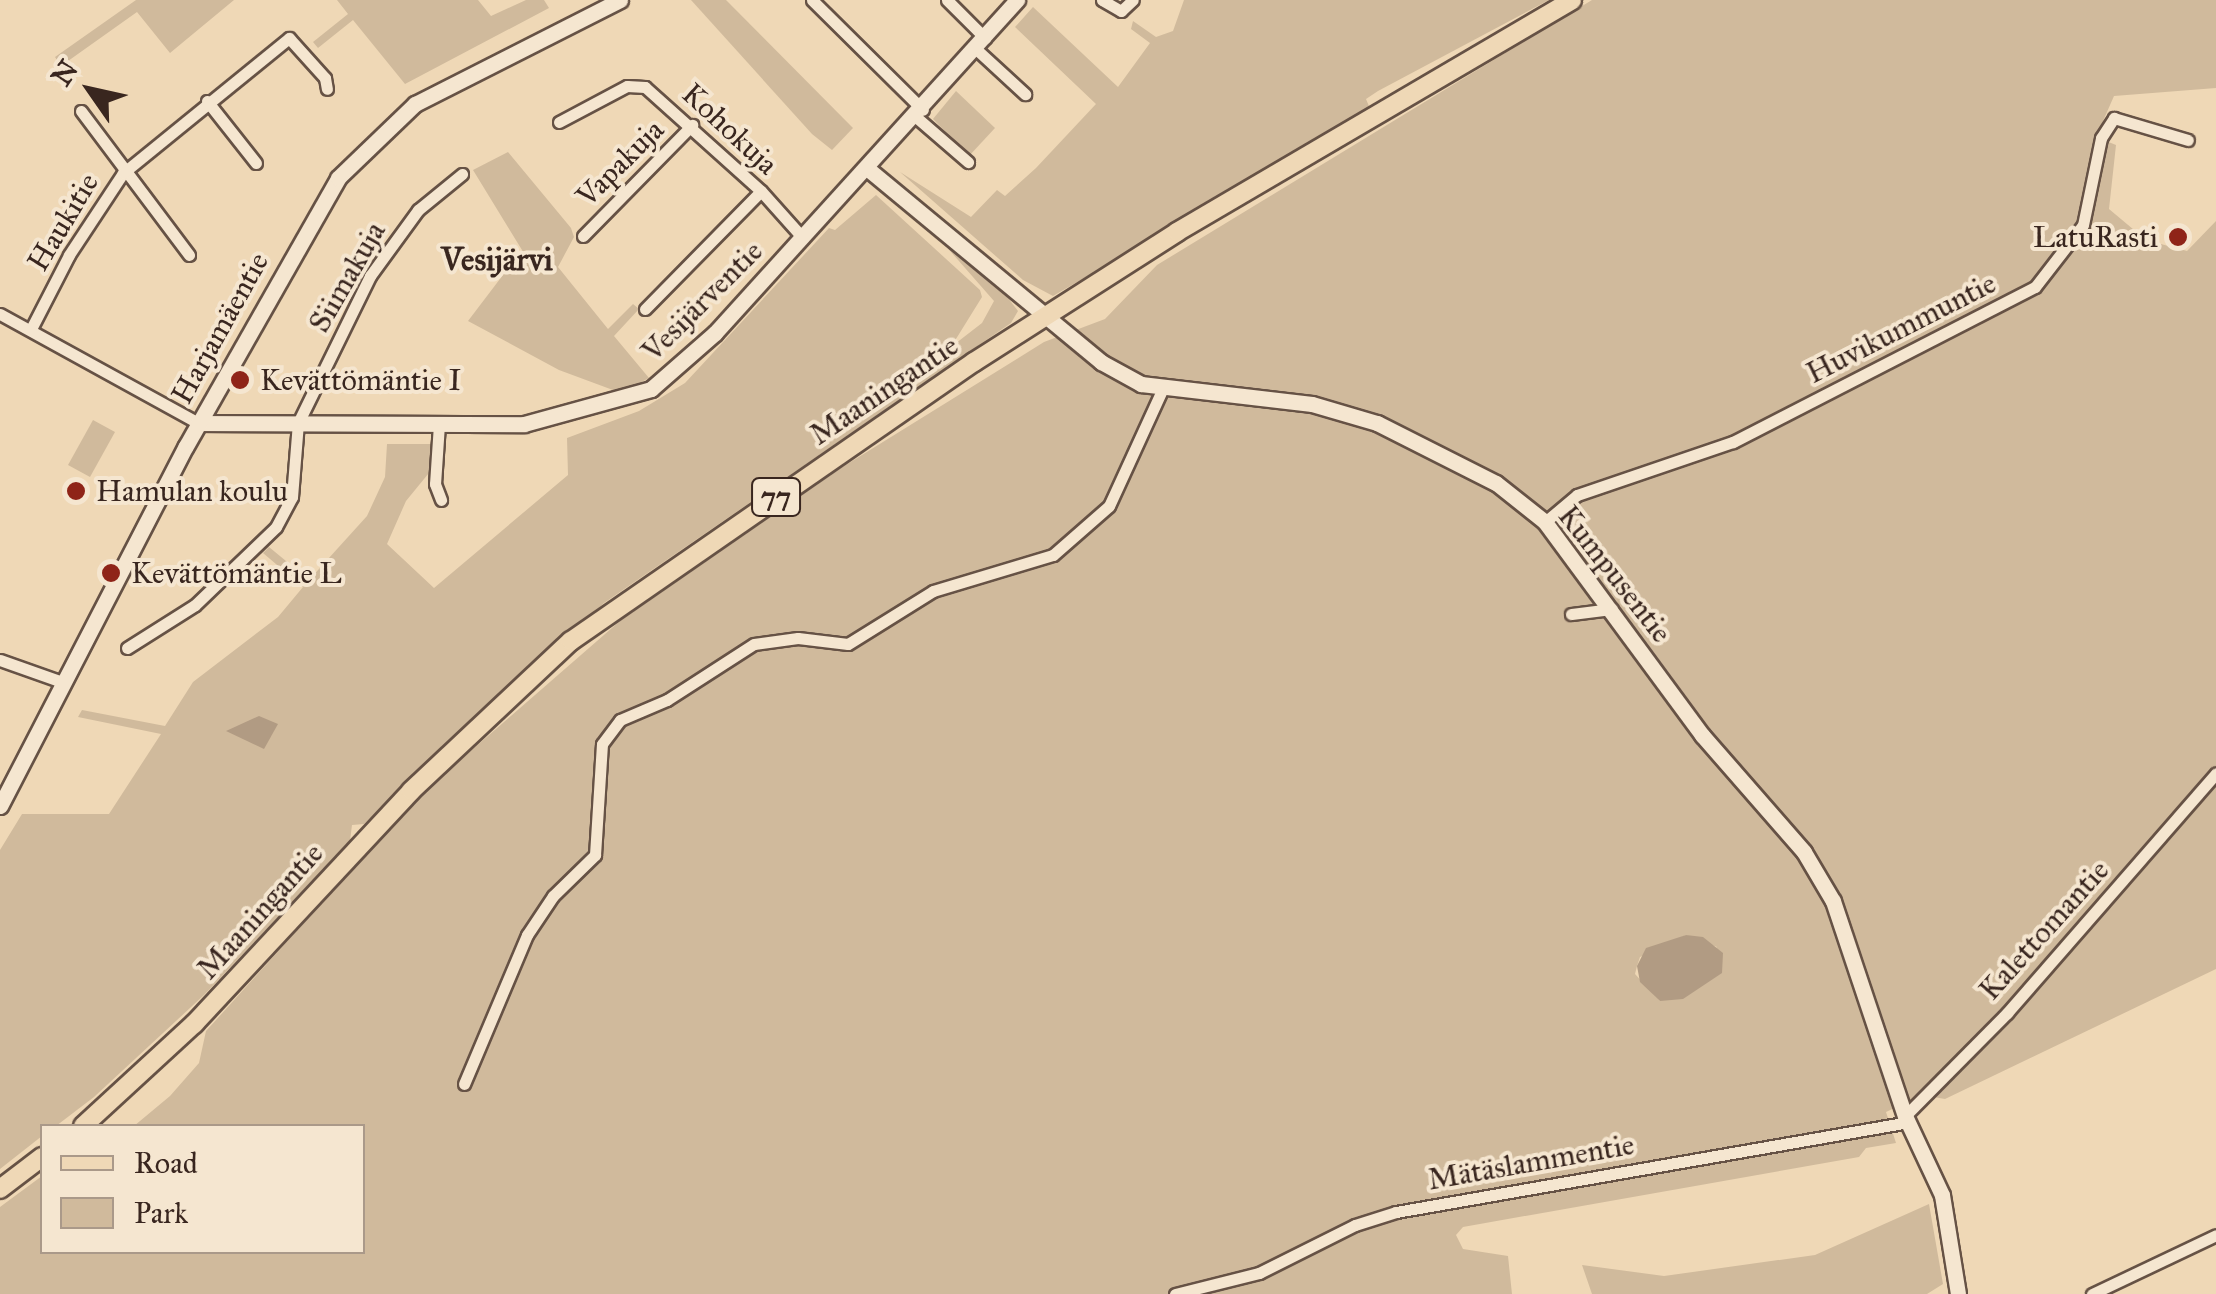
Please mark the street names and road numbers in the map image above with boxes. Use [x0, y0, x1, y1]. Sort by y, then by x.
street label: Kohokuja [675, 76, 785, 182]
street label: Vapakuja [569, 112, 671, 214]
street label: Haukitie [20, 166, 106, 278]
street label: Siimakuja [301, 215, 393, 339]
street label: Vesijärventie [634, 233, 770, 369]
street label: Harjamäentie [164, 246, 276, 410]
street label: Huvikummuntie [1800, 265, 2002, 391]
street label: Maaningantie [803, 327, 965, 453]
road number: 77 [751, 474, 801, 520]
street label: Kumpusentie [1550, 498, 1680, 650]
street label: Maaningantie [189, 835, 331, 987]
street label: Kalettomantie [1972, 852, 2116, 1008]
street label: Mätäslammentie [1425, 1126, 1637, 1198]

